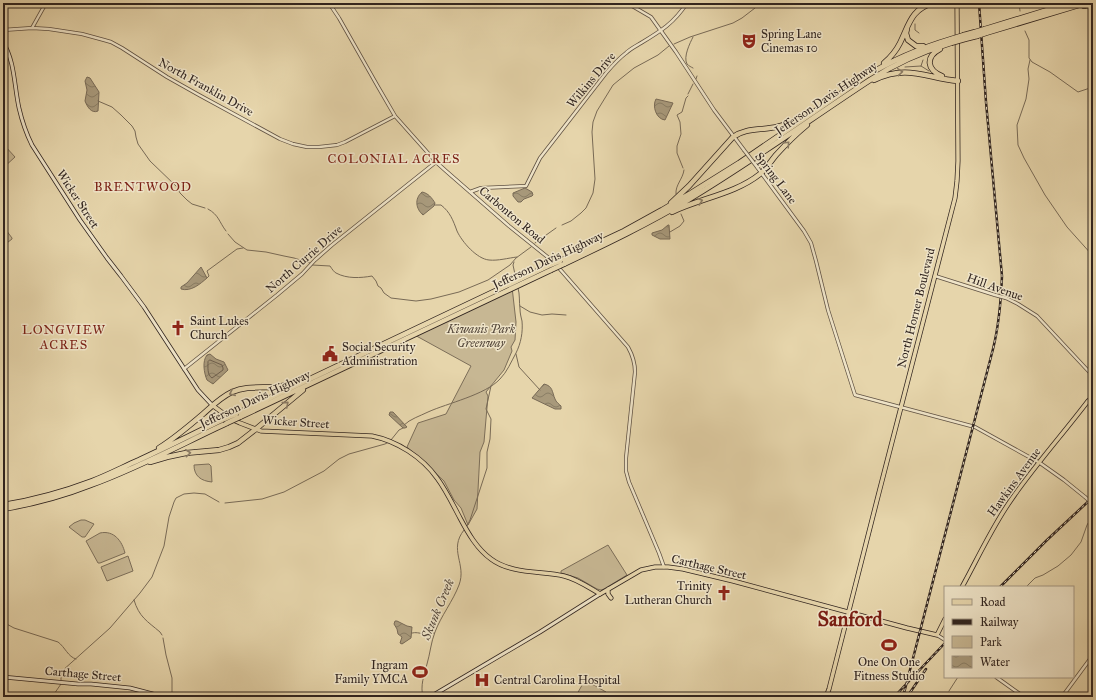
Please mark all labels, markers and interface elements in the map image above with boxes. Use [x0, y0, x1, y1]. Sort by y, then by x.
place label: Spring Lane Cinemas 10 [761, 27, 822, 55]
theatre icon: Spring Lane Cinemas 10 [740, 32, 758, 50]
street label: Wilkins Drive [564, 49, 618, 111]
street label: North Franklin Drive [156, 55, 256, 119]
street label: Jefferson Davis Highway [770, 58, 881, 139]
one-way arrow [897, 68, 903, 77]
one-way arrow [782, 141, 790, 149]
street label: Spring Lane [751, 150, 800, 207]
district label: COLONIAL ACRES [328, 151, 460, 167]
street label: Wicker Street [54, 167, 103, 232]
district label: BRENTWOOD [94, 179, 192, 195]
street label: Carbonton Road [476, 184, 548, 246]
one-way arrow [696, 198, 703, 206]
street label: North Currie Drive [263, 222, 345, 296]
street label: Jefferson Davis Highway [489, 228, 606, 294]
street label: North Horner Boulevard [894, 246, 938, 370]
street label: Hill Avenue [965, 270, 1025, 304]
place label: Saint Lukes Church [190, 314, 249, 342]
church icon: Saint Lukes Church [169, 319, 187, 337]
district label: LONGVIEW ACRES [22, 322, 106, 353]
park label: Kiwanis Park Greenway [446, 322, 516, 350]
place label: Social Security Administration [341, 340, 418, 368]
public building icon: Social Security Administration [321, 345, 339, 363]
street label: Jefferson Davis Highway [196, 367, 313, 433]
one-way arrow [229, 388, 236, 396]
one-way arrow [281, 401, 288, 408]
street label: Wicker Street [262, 413, 331, 431]
street label: Hawkins Avenue [984, 445, 1044, 519]
one-way arrow [185, 449, 191, 458]
street label: Carthage Street [670, 552, 749, 584]
water label: Skunk Creek [418, 576, 458, 643]
place label: Trinity Lutheran Church [625, 579, 712, 607]
church icon: Trinity Lutheran Church [715, 584, 733, 602]
legend [944, 586, 1074, 678]
text: Road [980, 595, 1006, 609]
district label: Sanford [818, 607, 883, 631]
text: Railway [980, 615, 1019, 629]
text: Park [980, 635, 1002, 649]
sports icon: One On One Fitness Studio [880, 636, 898, 654]
place label: One On One Fitness Studio [853, 655, 925, 683]
text: Water [980, 655, 1010, 669]
place label: Ingram Family YMCA [335, 658, 408, 686]
sports icon: Ingram Family YMCA [411, 663, 429, 681]
street label: Carthage Street [44, 664, 123, 685]
hospital icon: Central Carolina Hospital [473, 671, 491, 689]
place label: Central Carolina Hospital [494, 673, 621, 687]

